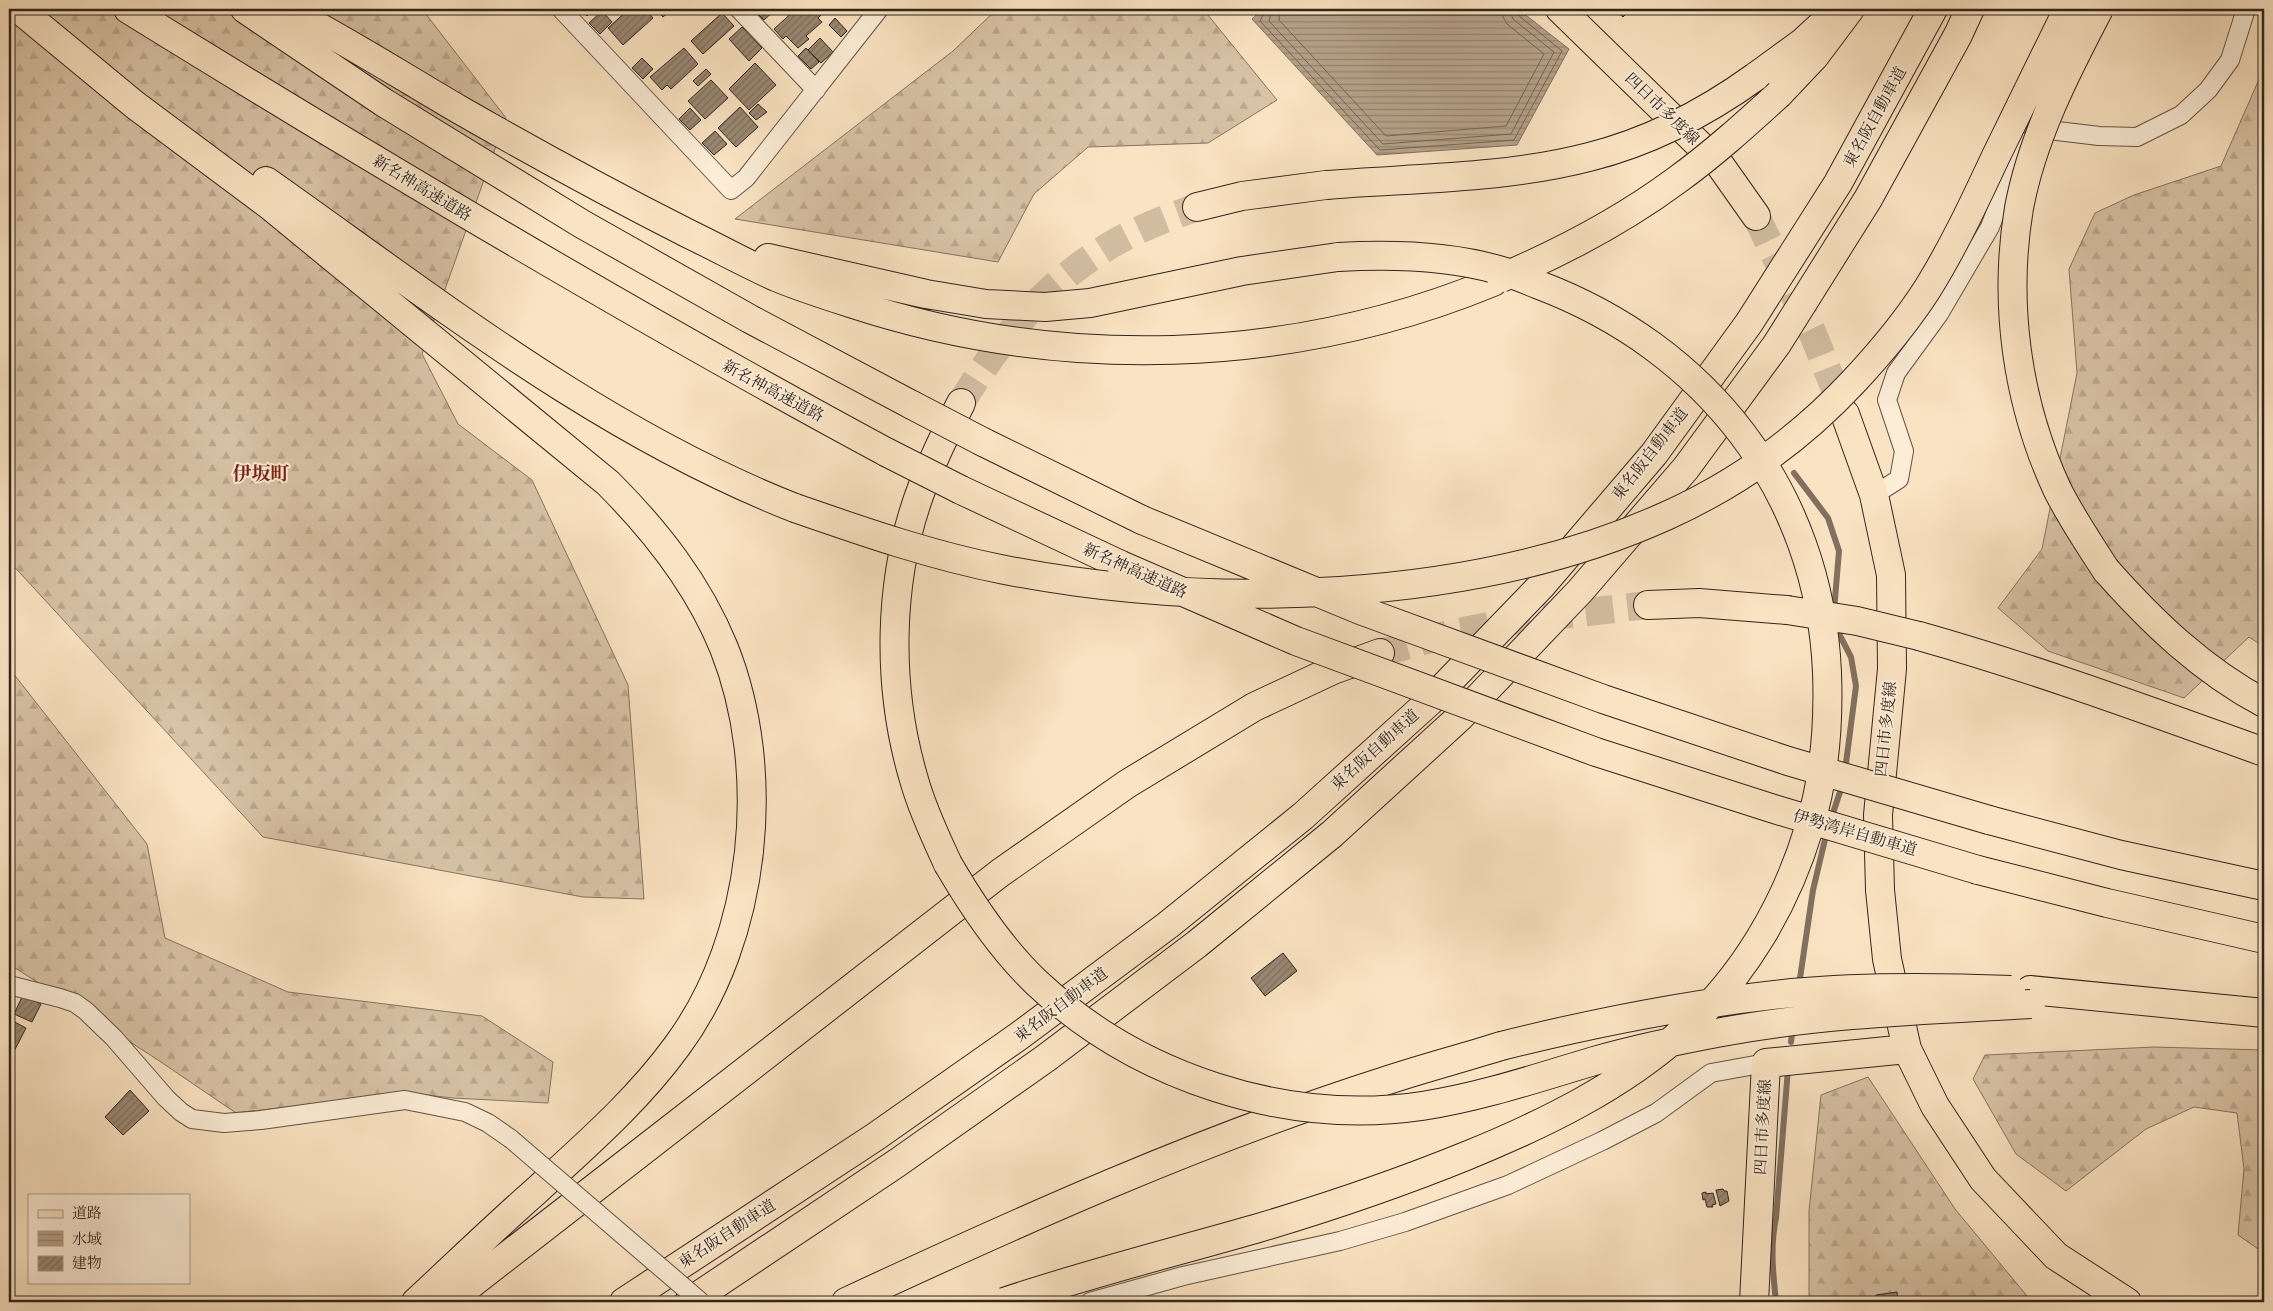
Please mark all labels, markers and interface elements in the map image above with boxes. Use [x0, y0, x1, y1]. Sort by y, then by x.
street label: 東名阪自動車道 [1839, 63, 1911, 171]
street label: 四日市多度線 [1621, 68, 1703, 150]
street label: 新名神高速道路 [369, 151, 475, 225]
street label: 新名神高速道路 [719, 356, 827, 426]
street label: 東名阪自動車道 [1608, 404, 1692, 504]
district label: 伊坂町 [232, 462, 290, 486]
street label: 新名神高速道路 [1080, 539, 1190, 603]
street label: 四日市多度線 [1871, 680, 1901, 778]
street label: 東名阪自動車道 [1327, 705, 1423, 795]
street label: 伊勢湾岸自動車道 [1791, 806, 1919, 860]
street label: 東名阪自動車道 [1010, 963, 1112, 1047]
street label: 四日市多度線 [1751, 1079, 1775, 1175]
legend [28, 1194, 190, 1284]
street label: 東名阪自動車道 [675, 1195, 779, 1273]
text: 道路 [72, 1204, 102, 1223]
text: 水域 [72, 1230, 102, 1249]
text: 建物 [72, 1254, 102, 1273]

